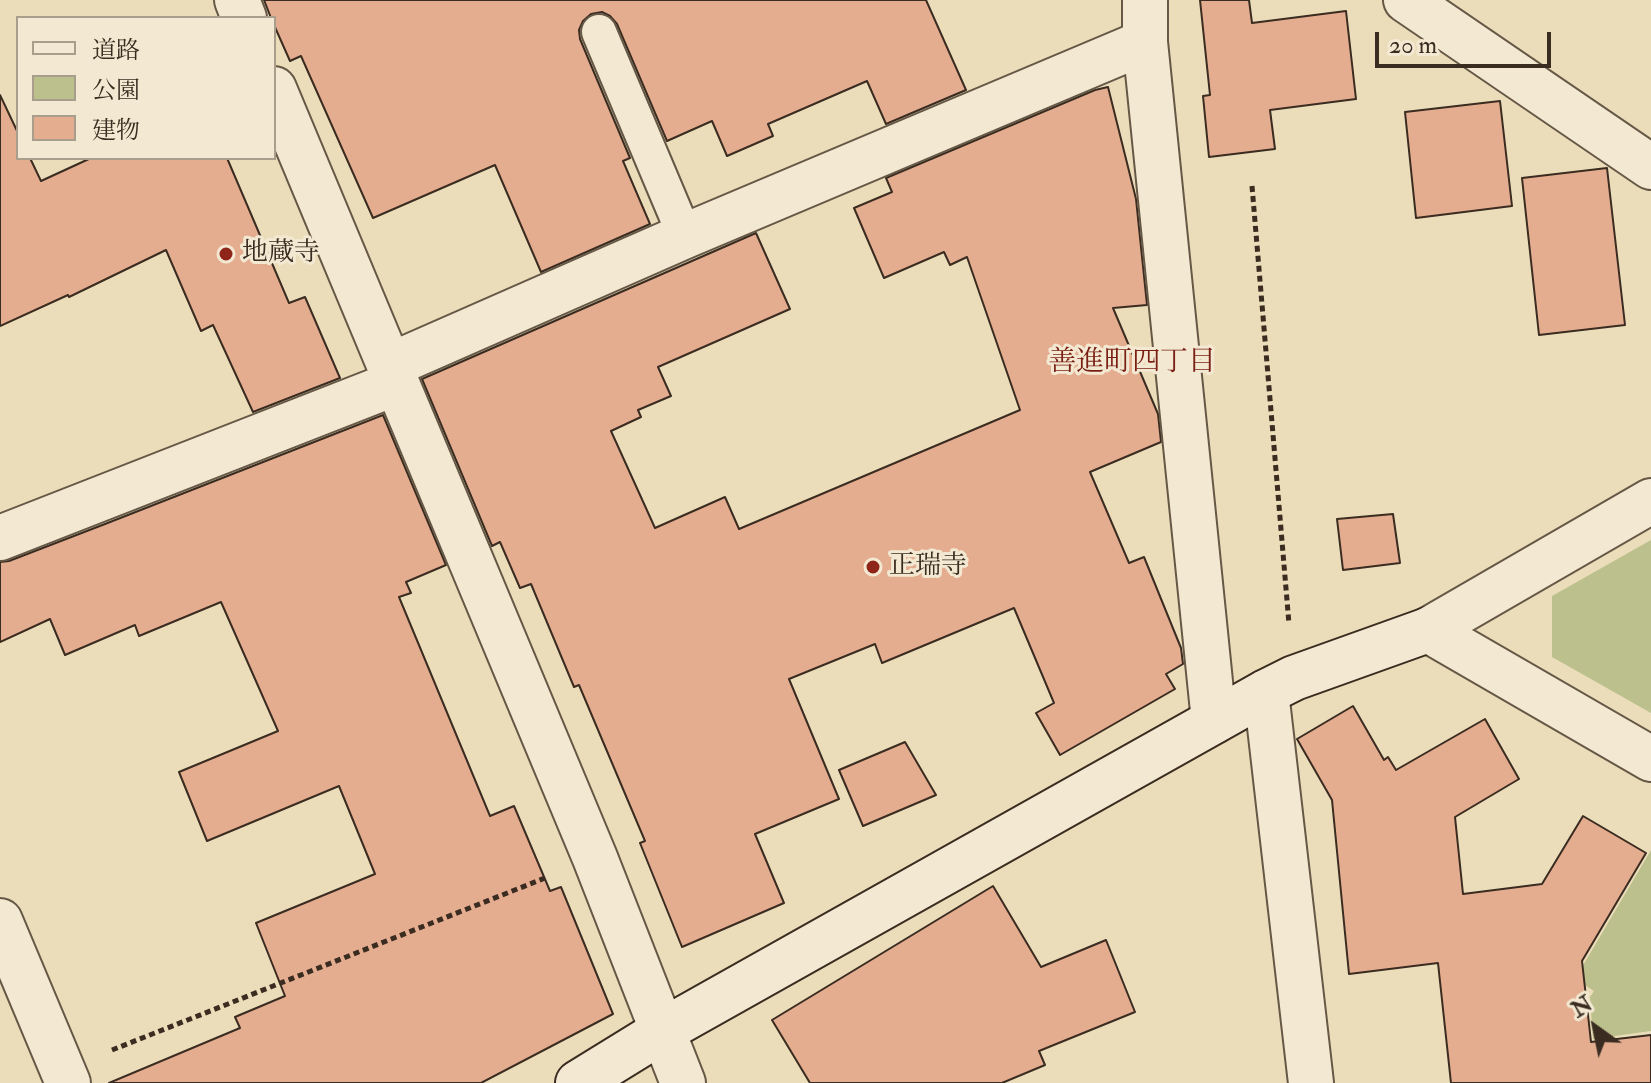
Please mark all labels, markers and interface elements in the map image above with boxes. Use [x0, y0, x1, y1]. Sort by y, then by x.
legend [16, 16, 276, 160]
scale bar [1379, 16, 1555, 66]
text: 20 m [1389, 30, 1437, 61]
text: 道路 [92, 35, 140, 66]
text: 公園 [92, 75, 140, 106]
text: 建物 [92, 115, 140, 146]
place label: 地蔵寺 [242, 238, 320, 270]
marker: 地蔵寺 [217, 245, 235, 263]
district label: 善進町四丁目 [1048, 347, 1216, 381]
place label: 正瑞寺 [889, 551, 967, 583]
marker: 正瑞寺 [864, 558, 882, 576]
north arrow [1555, 987, 1635, 1067]
text: N [1566, 990, 1598, 1024]

